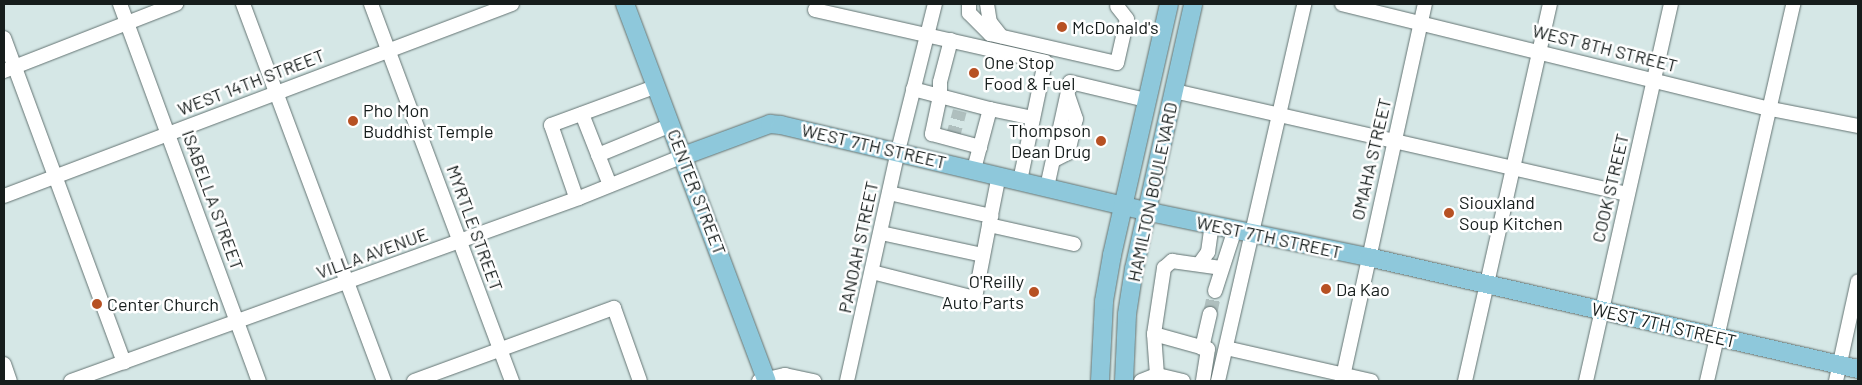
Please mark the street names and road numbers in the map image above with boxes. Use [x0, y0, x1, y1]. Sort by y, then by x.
street label: WEST 8TH STREET [1530, 20, 1680, 76]
street label: WEST 14TH STREET [174, 44, 328, 120]
street label: OMAHA STREET [1346, 96, 1396, 222]
street label: HAMILTON BOULEVARD [1122, 100, 1182, 284]
street label: WEST 7TH STREET [799, 119, 949, 173]
street label: CENTER STREET [663, 126, 731, 258]
street label: ISABELLA STREET [178, 127, 248, 273]
street label: COOK STREET [1587, 131, 1633, 245]
street label: MYRTLE STREET [442, 162, 508, 294]
street label: PANOAH STREET [833, 179, 883, 315]
street label: WEST 7TH STREET [1194, 211, 1344, 263]
street label: VILLA AVENUE [313, 223, 431, 283]
street label: WEST 7TH STREET [1589, 298, 1739, 352]

